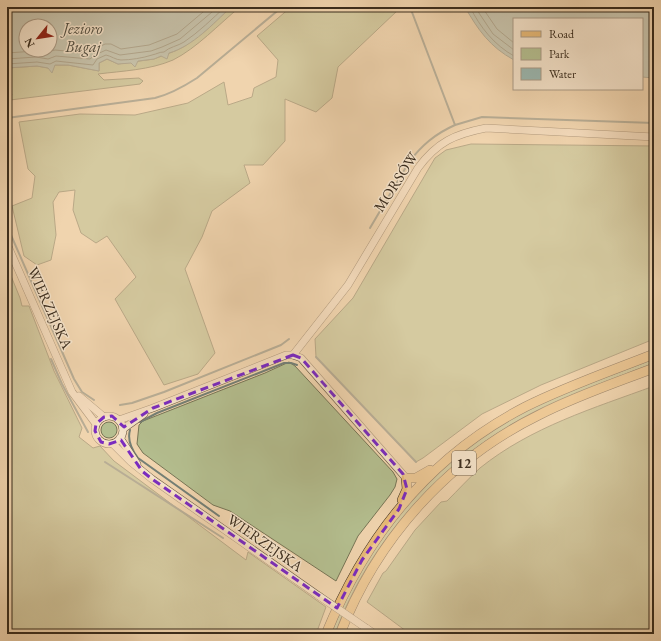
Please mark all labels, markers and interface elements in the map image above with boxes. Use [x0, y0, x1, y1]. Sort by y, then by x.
north arrow [18, 18, 58, 58]
water label: Jezioro Bugaj [60, 18, 103, 57]
legend [513, 18, 643, 90]
text: Road [549, 26, 575, 42]
text: N [21, 36, 38, 50]
text: Park [549, 46, 570, 62]
text: Water [549, 66, 576, 82]
street label: MORSÓW [369, 148, 422, 215]
street label: WIERZEJSKA [24, 264, 77, 353]
road number: 12 [452, 451, 476, 475]
street label: WIERZEJSKA [224, 510, 307, 576]

